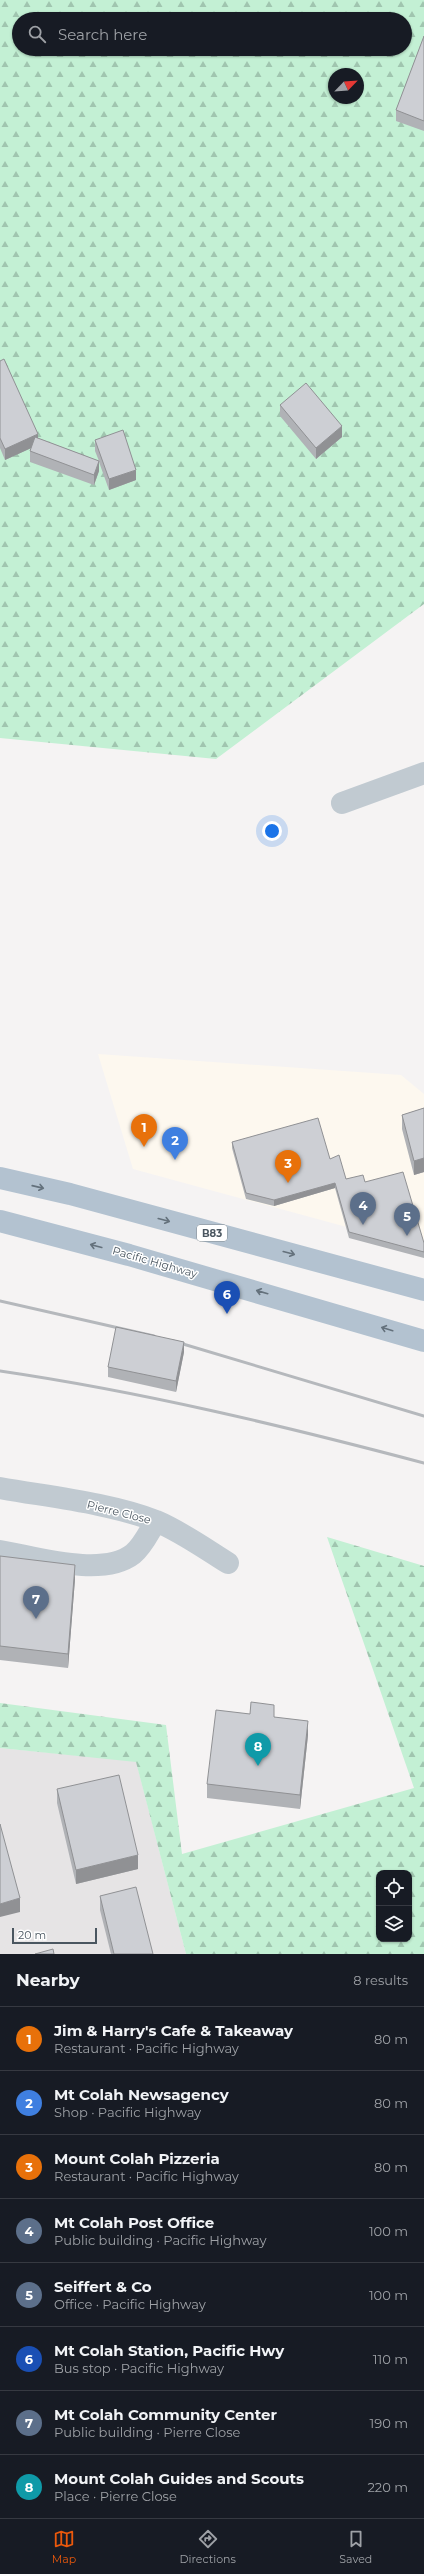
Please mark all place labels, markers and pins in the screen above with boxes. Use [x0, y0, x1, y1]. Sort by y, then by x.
pin: 1 [131, 1114, 157, 1147]
pin: 2 [162, 1127, 188, 1160]
pin: 3 [275, 1150, 301, 1183]
pin: 4 [350, 1192, 376, 1225]
pin: 5 [394, 1203, 420, 1236]
pin: 6 [214, 1281, 240, 1314]
pin: 7 [23, 1586, 49, 1619]
pin: 8 [245, 1733, 271, 1766]

